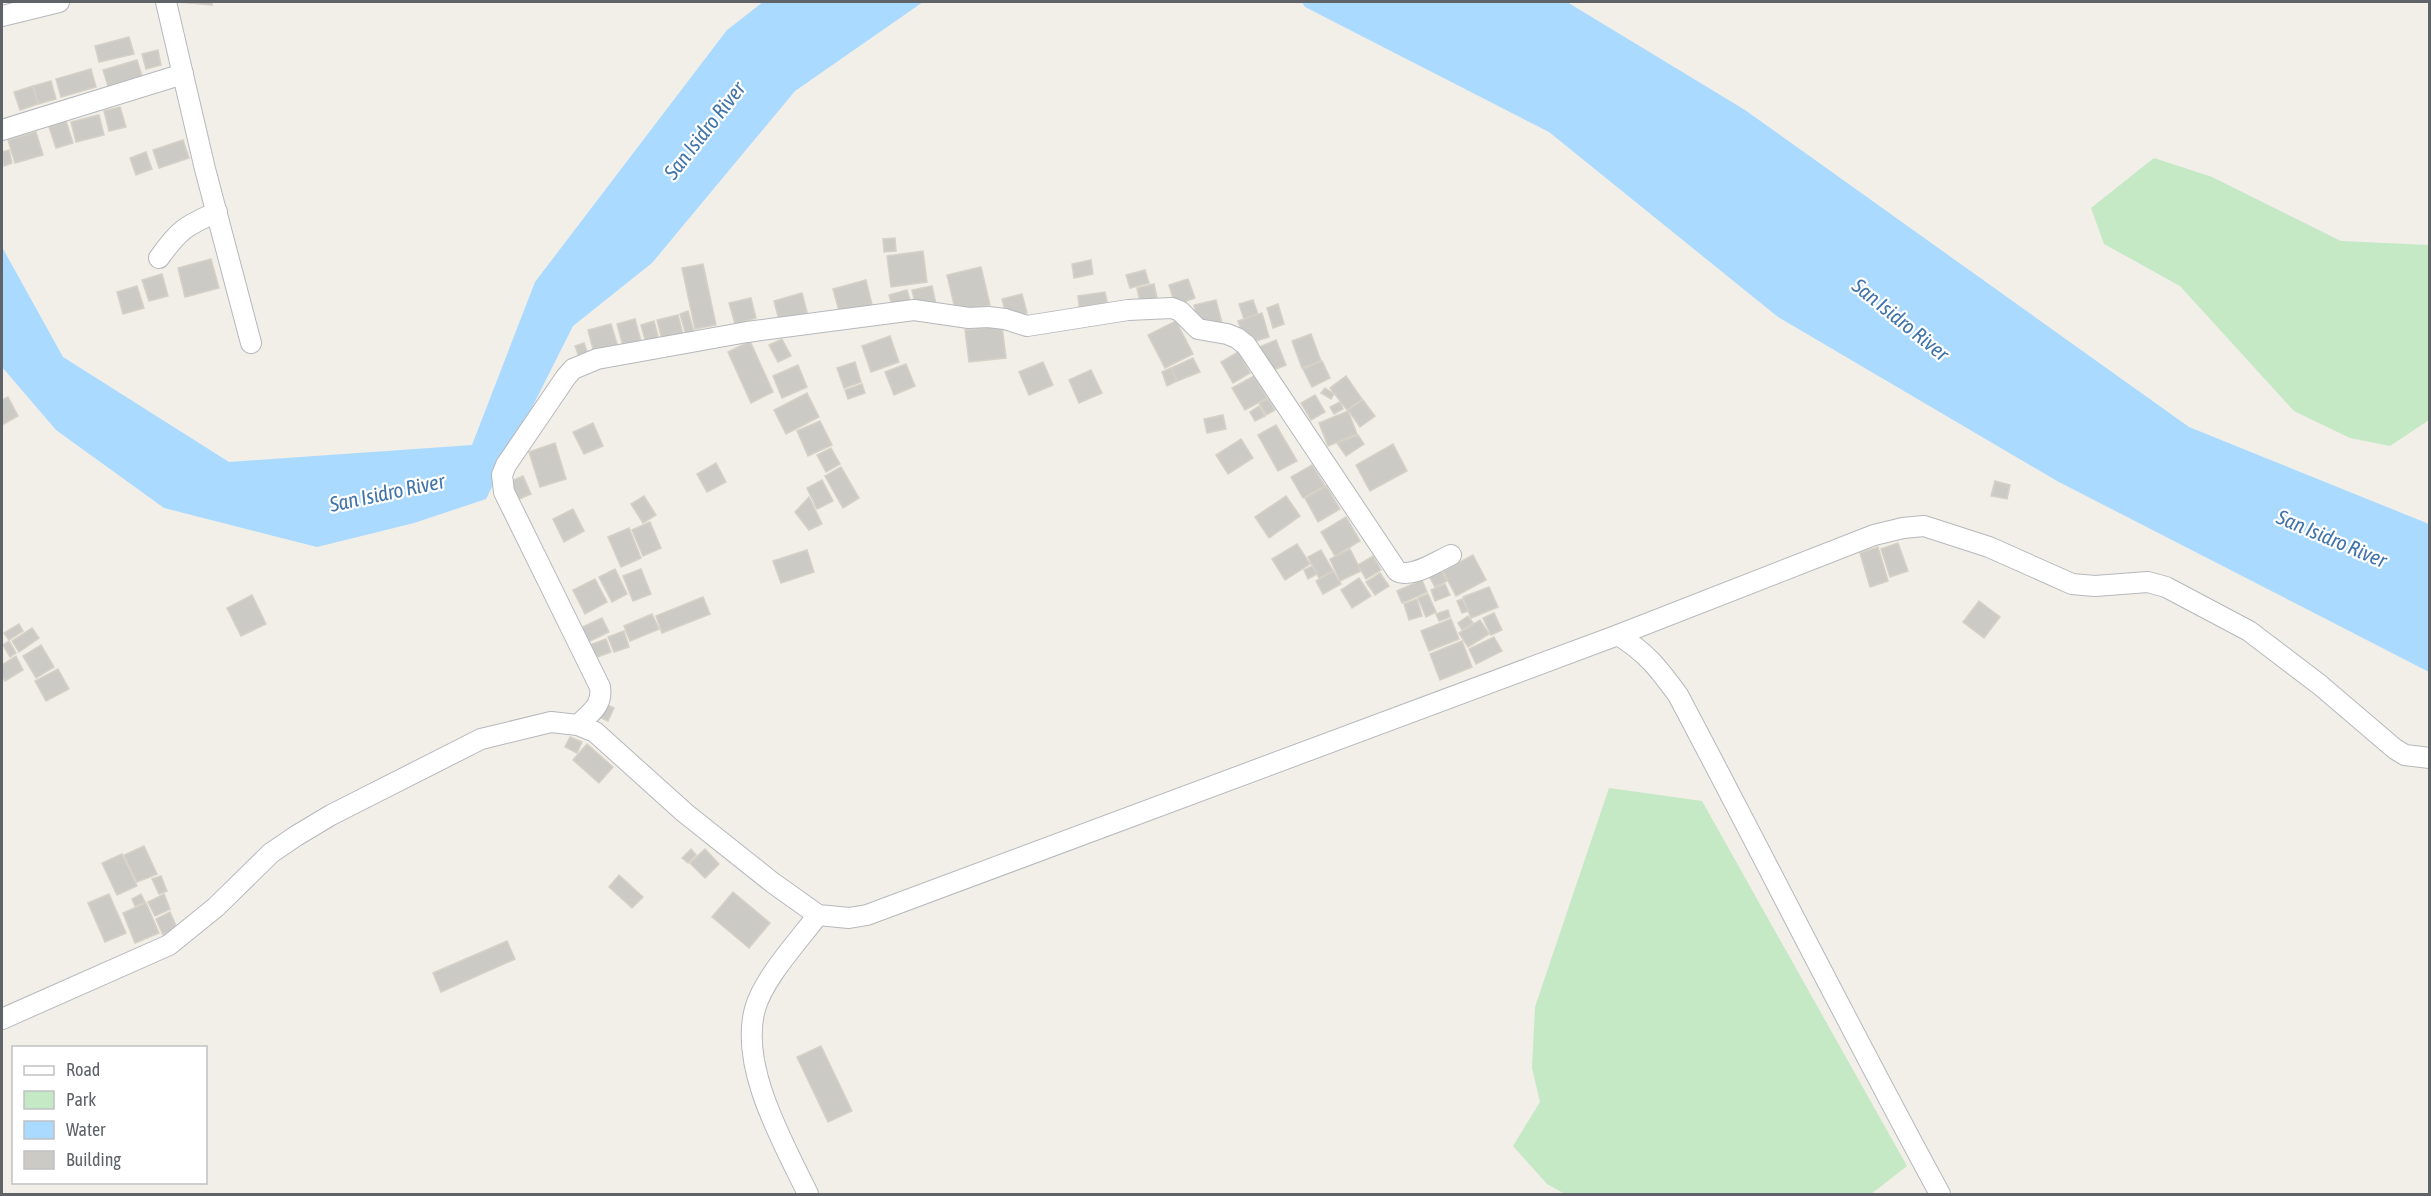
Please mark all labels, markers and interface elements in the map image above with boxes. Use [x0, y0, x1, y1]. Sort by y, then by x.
water label: San Isidro River [658, 76, 750, 184]
water label: San Isidro River [1847, 272, 1955, 366]
water label: San Isidro River [326, 468, 448, 516]
water label: San Isidro River [2273, 504, 2391, 572]
legend [12, 1046, 207, 1184]
text: Road [66, 1059, 100, 1080]
text: Park [66, 1089, 96, 1110]
text: Water [66, 1119, 106, 1140]
text: Building [66, 1149, 121, 1170]

